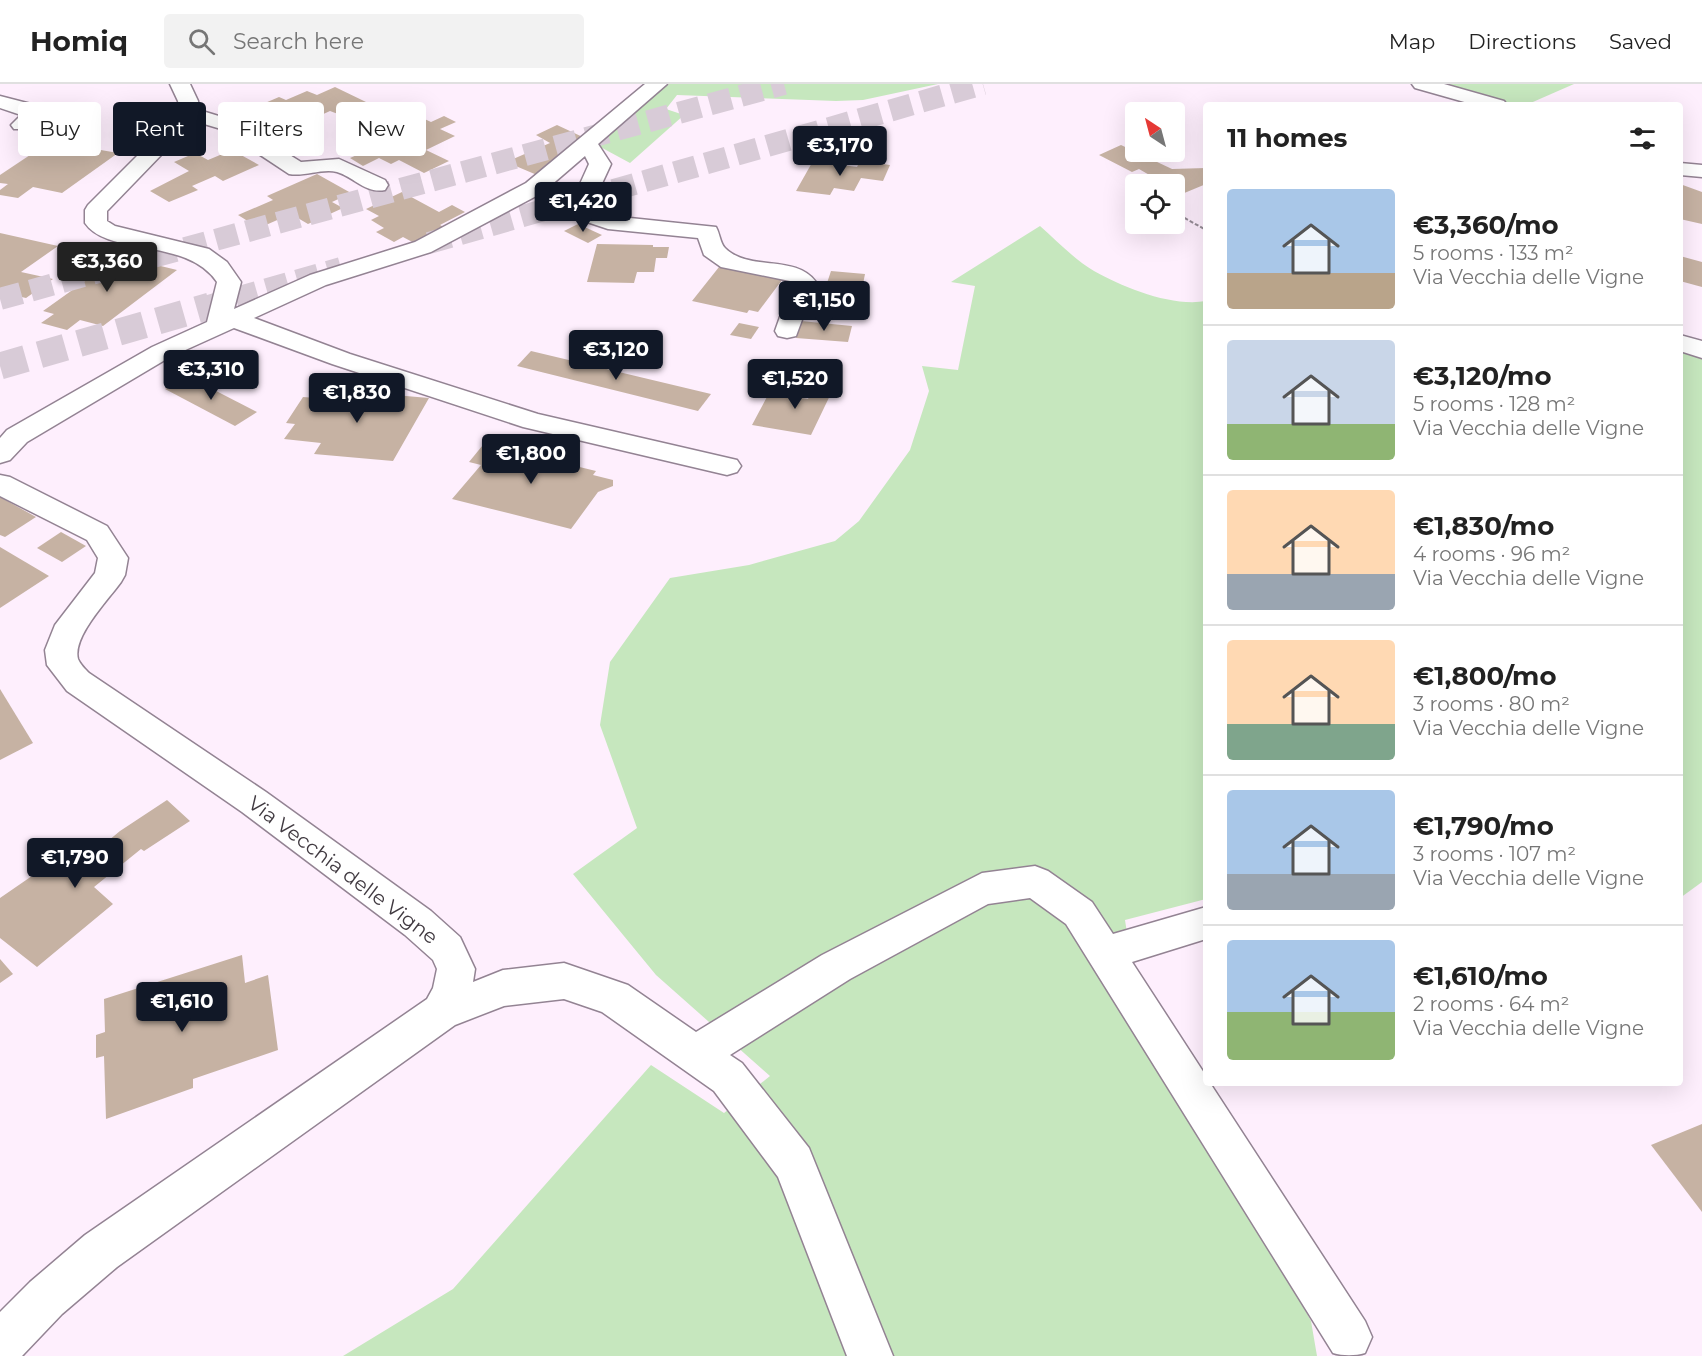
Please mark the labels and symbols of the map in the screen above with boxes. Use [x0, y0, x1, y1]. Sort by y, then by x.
north arrow [1125, 102, 1185, 162]
pin: €3,170 [791, 126, 889, 177]
pin: €1,420 [534, 182, 632, 233]
pin: €3,360 [58, 242, 156, 293]
pin: €1,150 [775, 281, 873, 332]
pin: €3,120 [567, 330, 665, 381]
pin: €3,310 [162, 350, 260, 401]
pin: €1,520 [746, 359, 844, 410]
pin: €1,830 [308, 373, 406, 424]
pin: €1,800 [482, 434, 580, 485]
street label: Via Vecchia delle Vigne [243, 791, 443, 949]
pin: €1,790 [26, 838, 124, 889]
pin: €1,610 [133, 982, 231, 1033]

